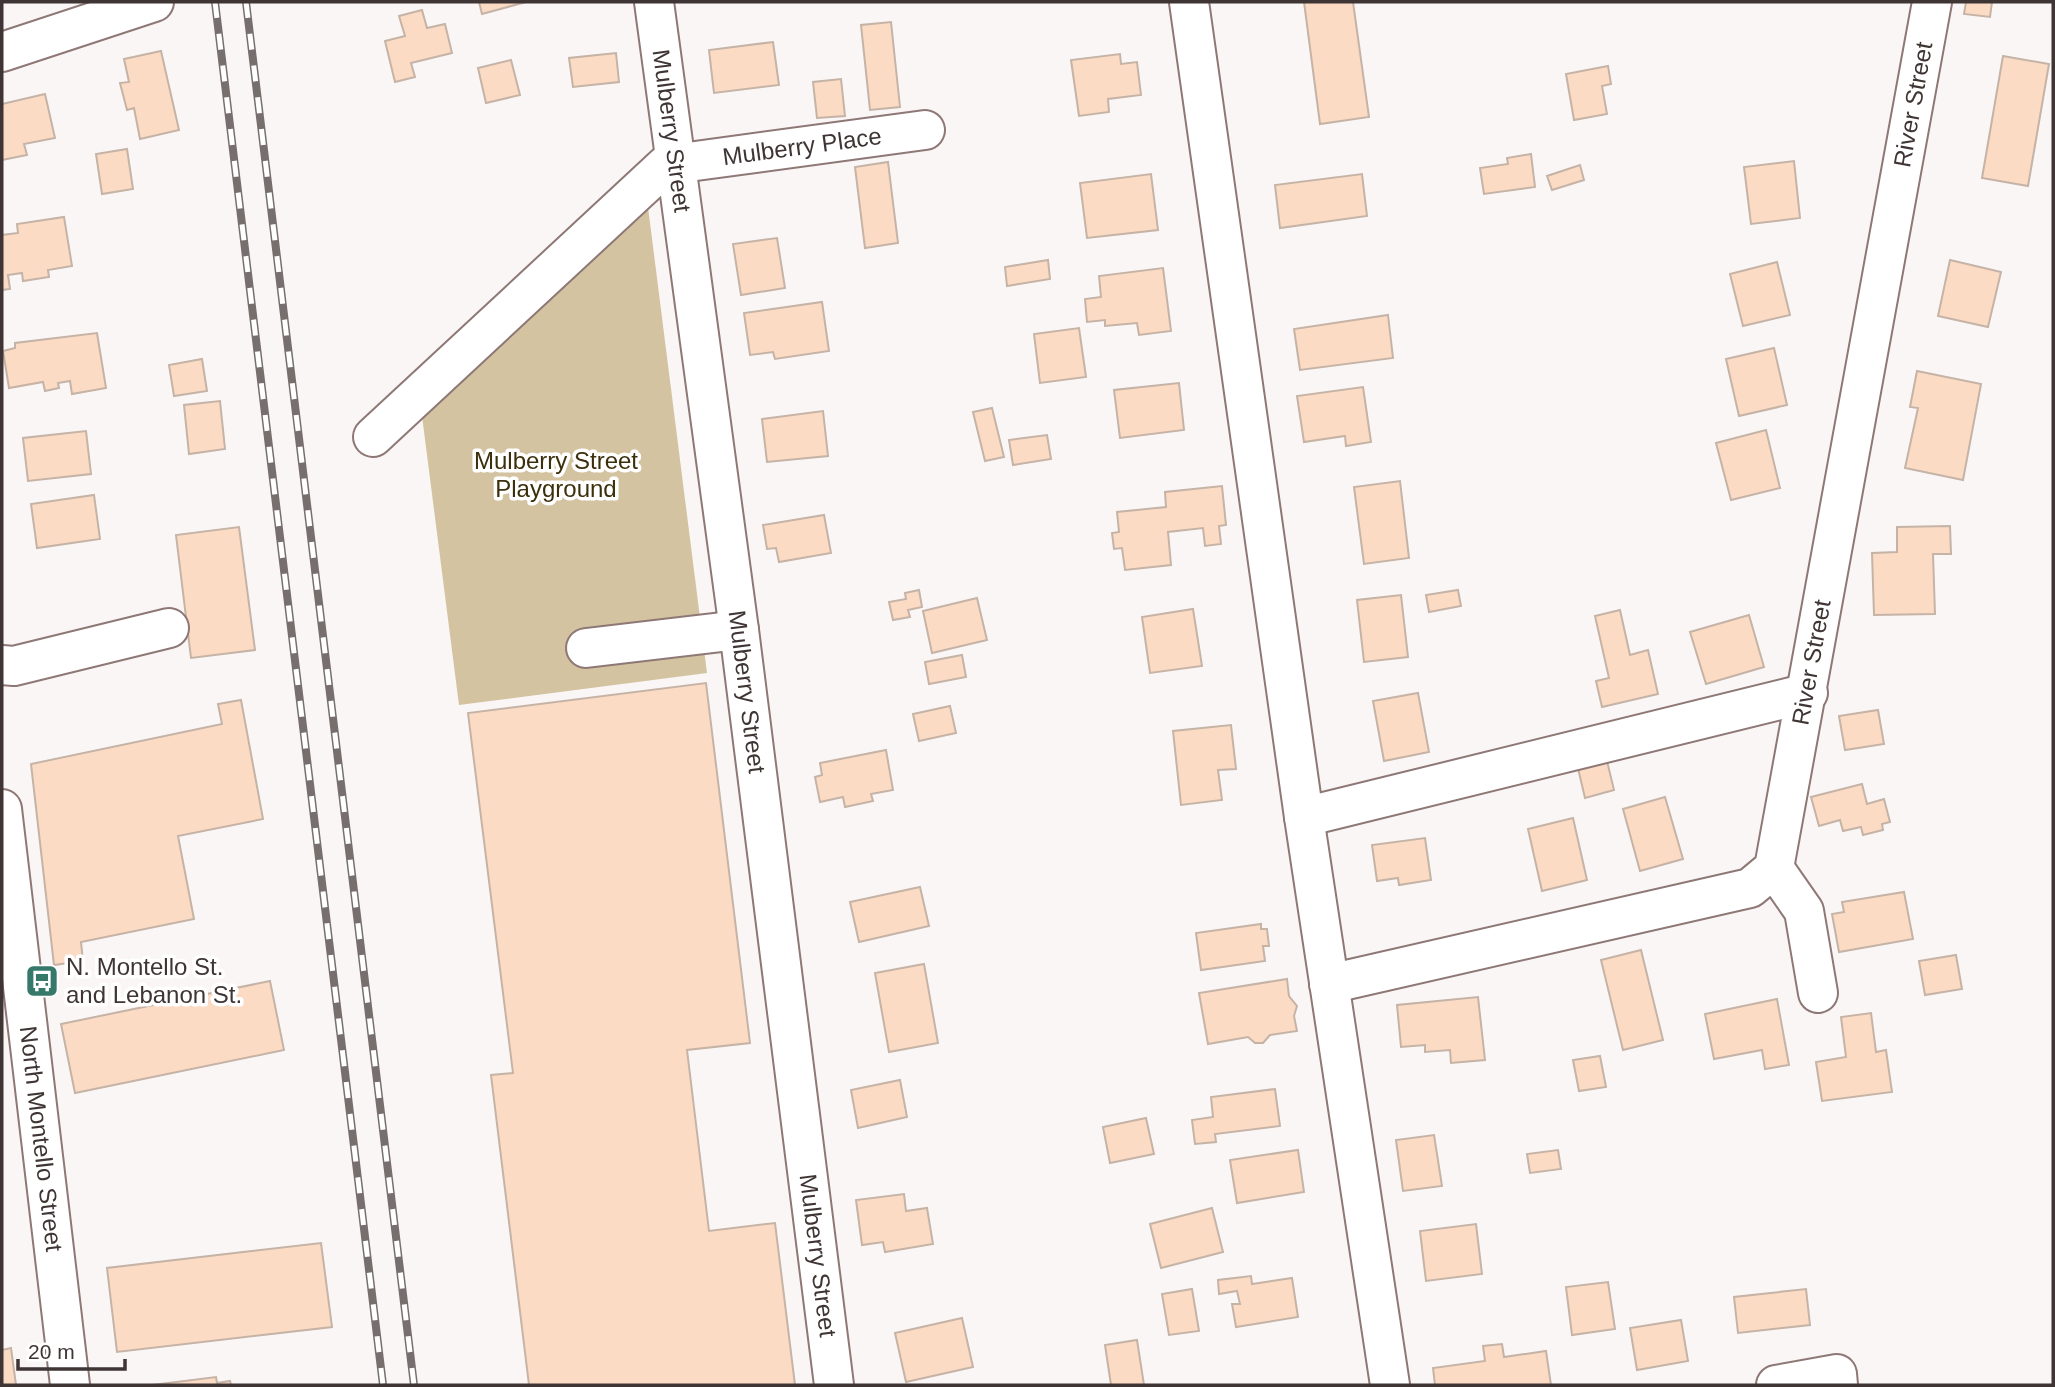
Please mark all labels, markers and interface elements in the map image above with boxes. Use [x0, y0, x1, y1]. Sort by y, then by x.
street label: River Street [1888, 39, 1937, 169]
street label: Mulberry Street [648, 48, 696, 214]
street label: Mulberry Place [721, 122, 883, 170]
park label: Mulberry Street Playground [474, 447, 638, 502]
street label: River Street [1786, 597, 1836, 727]
street label: Mulberry Street [723, 608, 771, 775]
place label: N. Montello St. and Lebanon St. [66, 953, 242, 1008]
bus stop icon: N. Montello St. and Lebanon St. [23, 962, 61, 1000]
street label: North Montello Street [15, 1024, 68, 1253]
street label: Mulberry Street [795, 1172, 842, 1339]
scale bar [18, 1328, 124, 1372]
text: 20 m [28, 1340, 75, 1363]

